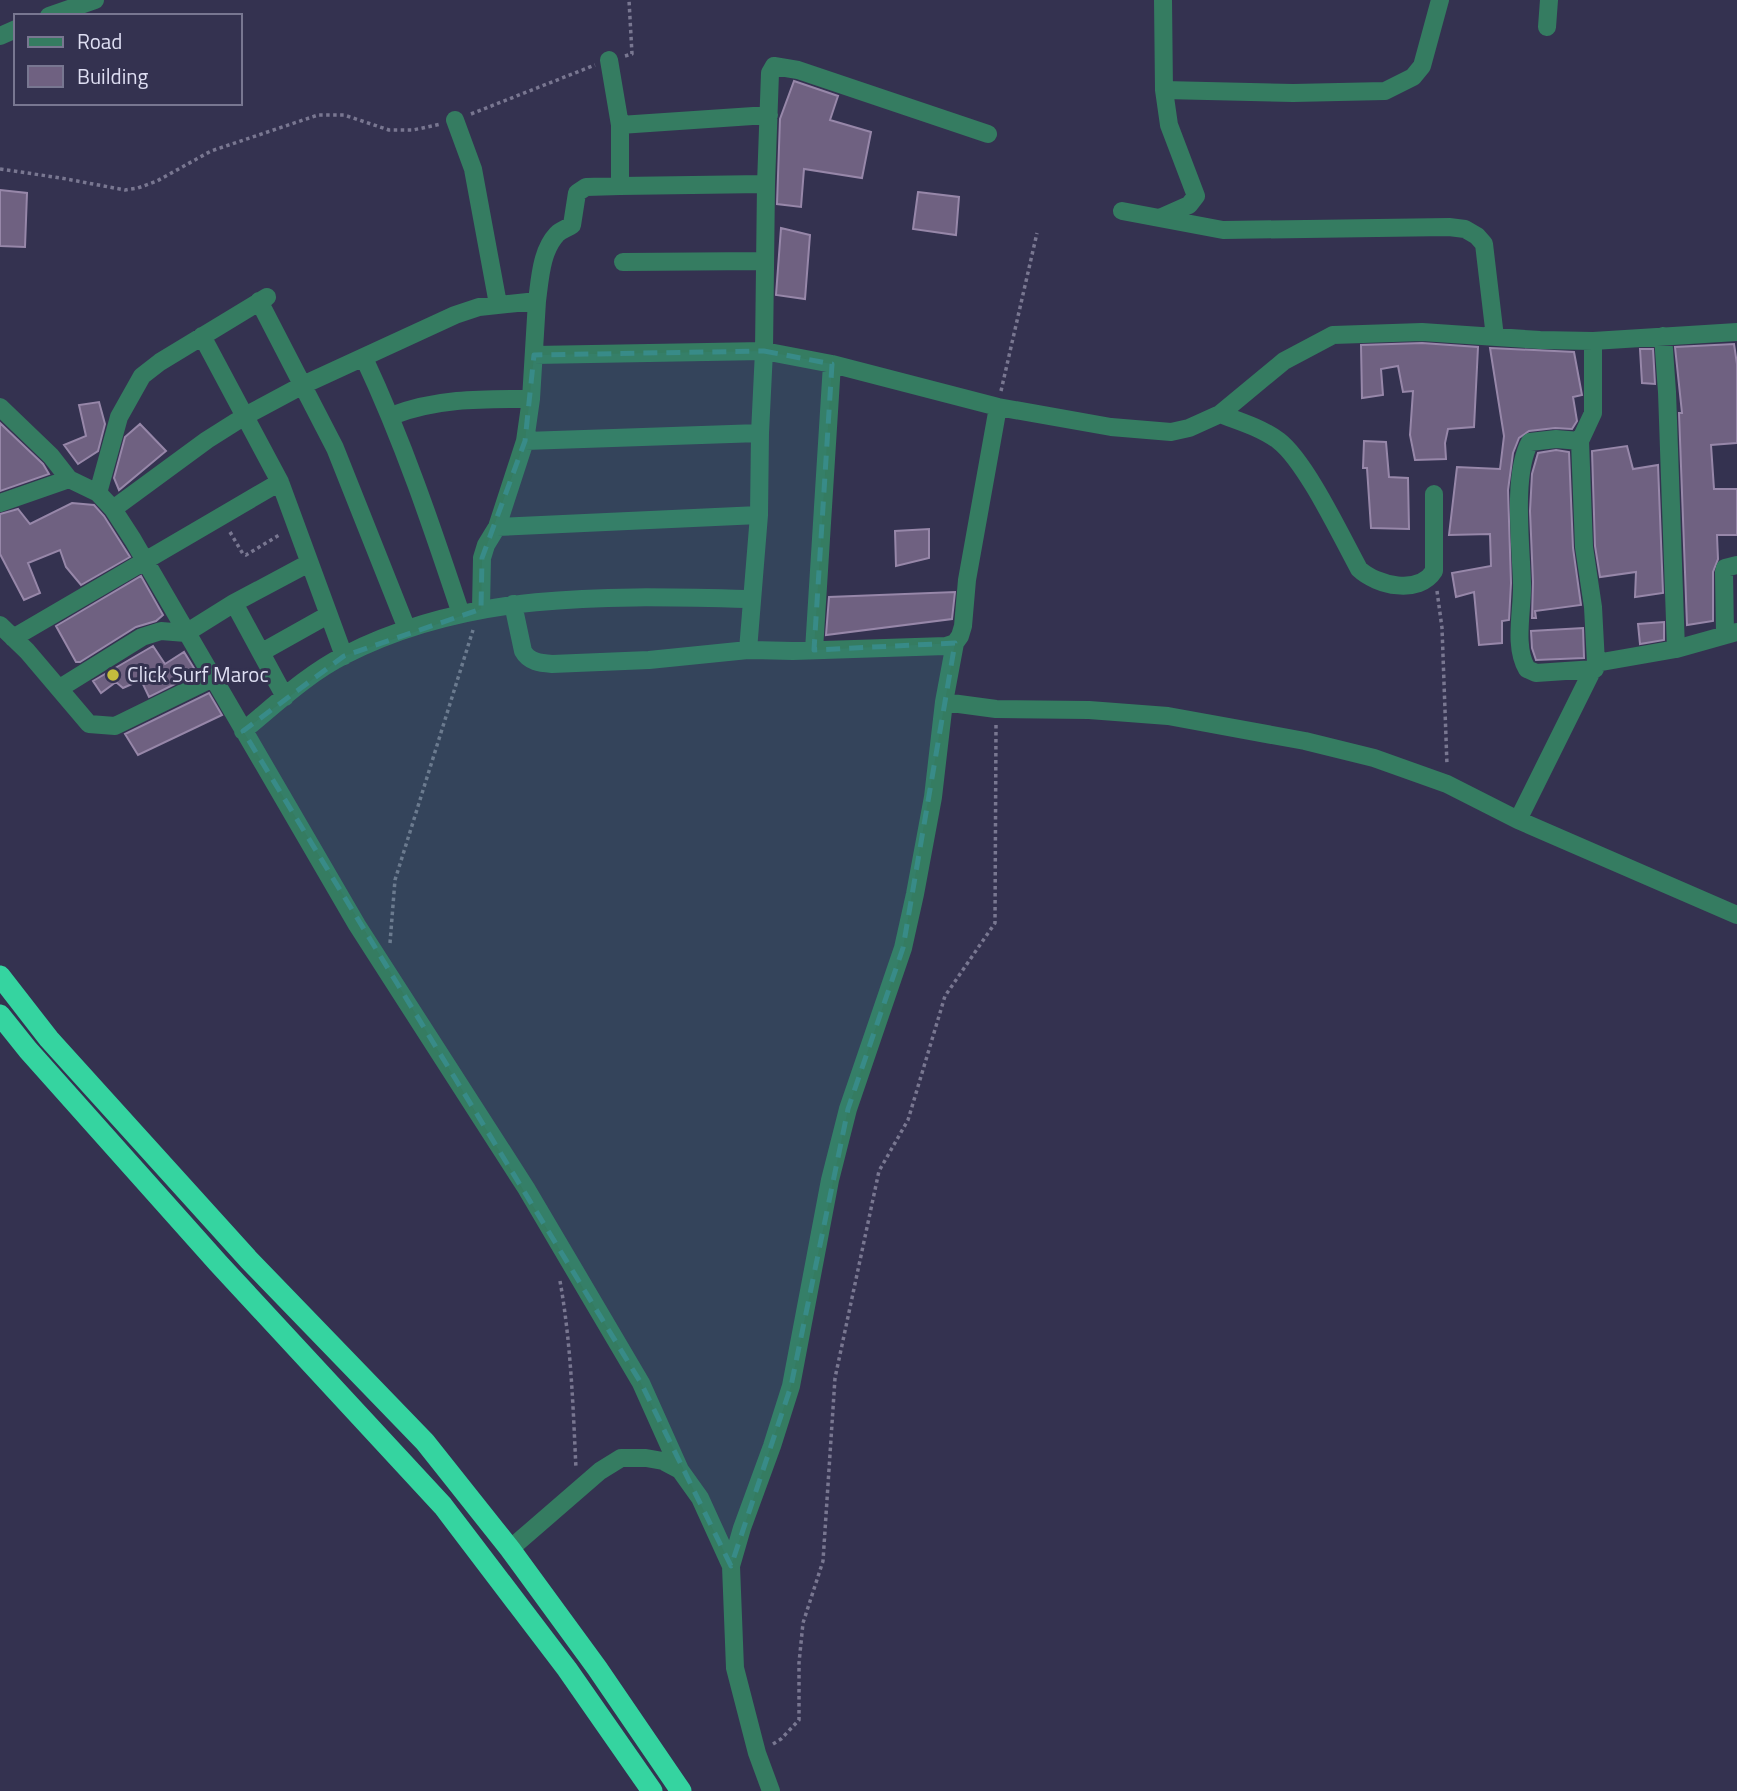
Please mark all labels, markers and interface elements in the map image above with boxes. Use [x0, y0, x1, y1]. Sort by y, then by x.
legend [14, 14, 242, 105]
text: Road [77, 25, 122, 57]
text: Building [77, 60, 149, 92]
place label: Click Surf Maroc [127, 658, 269, 690]
marker: Click Surf Maroc [105, 667, 121, 683]

